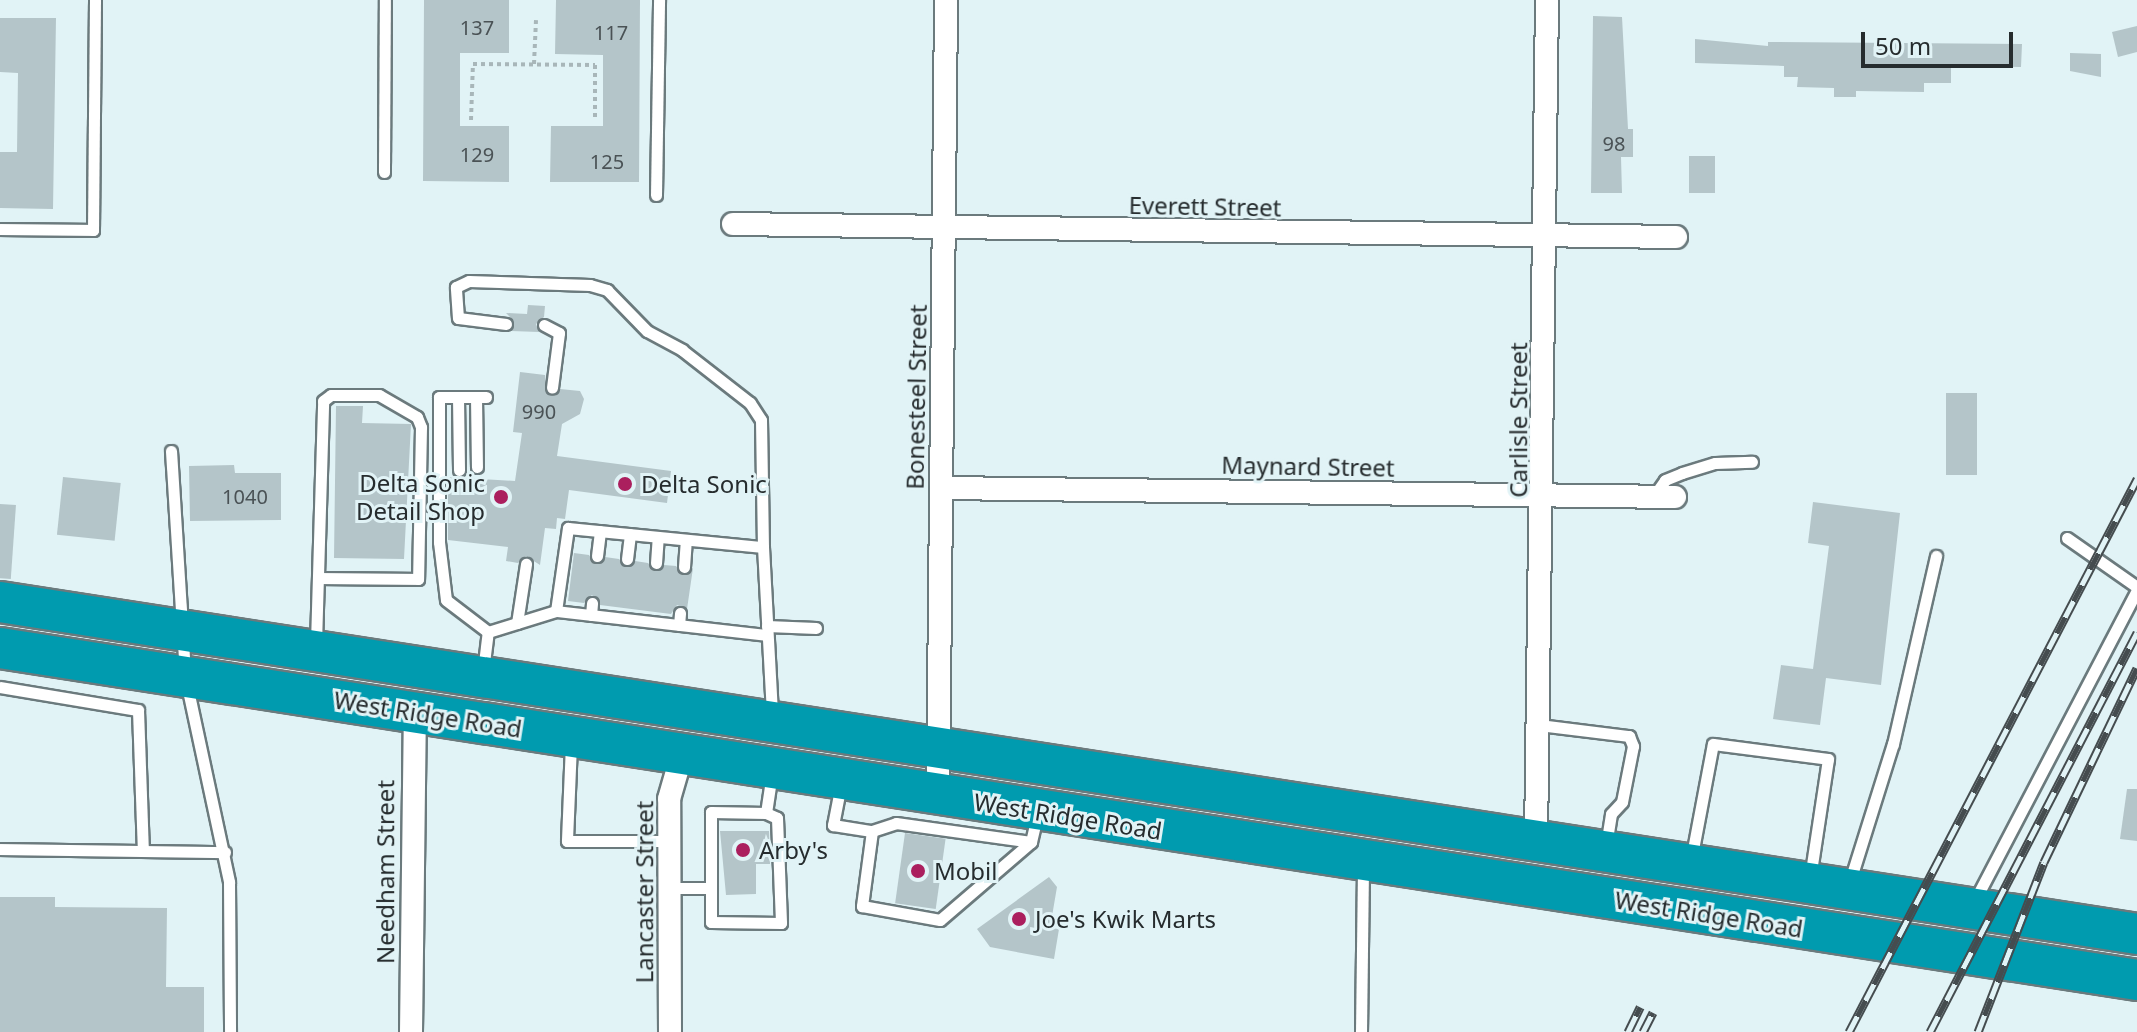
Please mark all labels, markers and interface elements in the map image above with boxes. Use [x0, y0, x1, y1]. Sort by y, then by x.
house number: 137 [460, 15, 494, 39]
scale bar [1865, 16, 2017, 66]
house number: 117 [594, 20, 628, 44]
text: 50 m [1875, 29, 1931, 62]
house number: 98 [1603, 131, 1625, 155]
house number: 129 [460, 142, 494, 166]
house number: 125 [590, 149, 624, 173]
street label: Everett Street [1128, 190, 1282, 222]
street label: Bonesteel Street [900, 304, 932, 490]
street label: Carlisle Street [1504, 342, 1532, 498]
house number: 990 [522, 399, 556, 423]
street label: Maynard Street [1221, 450, 1395, 482]
place label: Delta Sonic Detail Shop [356, 469, 485, 525]
place label: Delta Sonic [641, 470, 767, 498]
marker: Delta Sonic [616, 475, 634, 493]
house number: 1040 [222, 484, 268, 508]
marker: Delta Sonic Detail Shop [492, 488, 510, 506]
street label: West Ridge Road [332, 685, 524, 743]
street label: Needham Street [371, 780, 399, 964]
street label: West Ridge Road [972, 787, 1164, 845]
street label: Lancaster Street [630, 801, 658, 983]
place label: Arby's [759, 836, 828, 864]
marker: Arby's [734, 841, 752, 859]
place label: Mobil [934, 857, 997, 885]
marker: Mobil [909, 862, 927, 880]
street label: West Ridge Road [1613, 885, 1805, 943]
place label: Joe's Kwik Marts [1035, 905, 1216, 933]
marker: Joe's Kwik Marts [1010, 910, 1028, 928]

